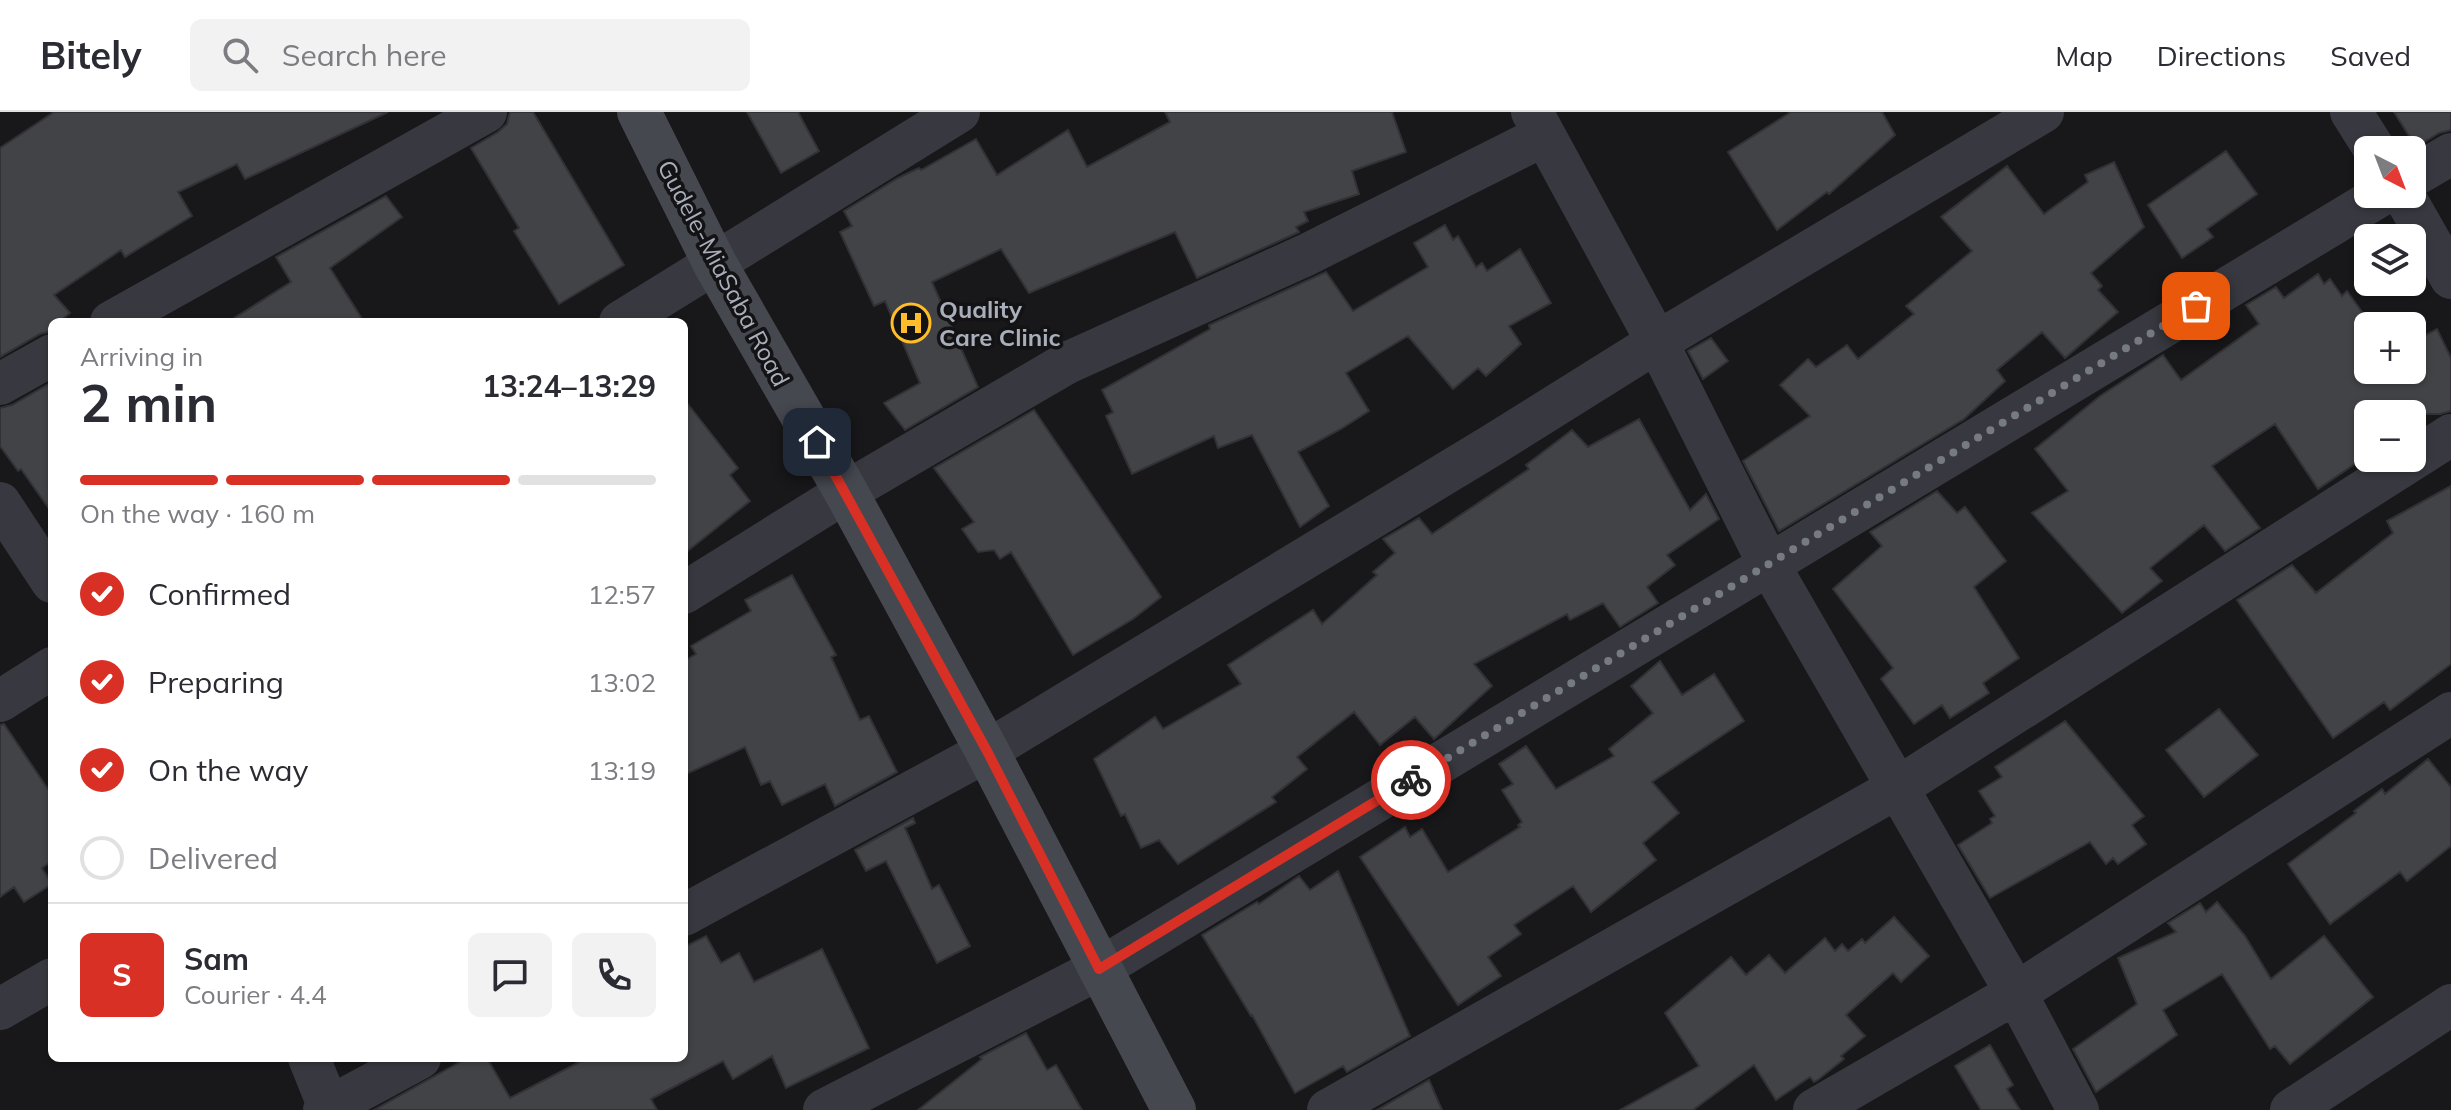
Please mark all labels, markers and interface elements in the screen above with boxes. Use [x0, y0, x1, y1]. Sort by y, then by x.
search box [190, 19, 750, 91]
text: Bitely [40, 31, 142, 79]
icon: search [218, 33, 262, 77]
text: Search here [282, 36, 447, 74]
text: Map [2055, 38, 2113, 73]
text: Directions [2157, 38, 2286, 73]
text: Saved [2330, 38, 2411, 73]
north arrow [2354, 136, 2426, 208]
map controls [2354, 136, 2426, 472]
street label: Gudele-MiaSaba Road [652, 155, 796, 391]
button: layers [2354, 224, 2426, 296]
pin [2162, 272, 2230, 340]
icon: bag [2174, 284, 2218, 328]
place label: Quality Care Clinic [939, 294, 1061, 352]
hospital icon: Quality Care Clinic [890, 302, 932, 344]
button: + [2354, 312, 2426, 384]
text: Arriving in [80, 340, 203, 373]
text: 13:24–13:29 [482, 367, 656, 405]
text: 2 min [80, 370, 217, 435]
button: − [2354, 400, 2426, 472]
pin [783, 408, 851, 476]
icon: home [795, 420, 839, 464]
text: On the way · 160 m [80, 497, 315, 530]
icon: check [80, 572, 124, 616]
text: Confirmed [148, 575, 291, 613]
text: 12:57 [588, 578, 656, 611]
icon: check [80, 660, 124, 704]
text: Preparing [148, 663, 284, 701]
text: 13:02 [588, 666, 656, 699]
courier [1371, 740, 1451, 820]
icon: check [80, 748, 124, 792]
text: On the way [148, 751, 308, 789]
text: 13:19 [588, 754, 656, 787]
icon: bike [1389, 758, 1433, 802]
text: Delivered [148, 839, 278, 877]
button: chat [468, 933, 552, 1017]
button: phone [572, 933, 656, 1017]
text: Sam [184, 940, 249, 978]
text: S [112, 956, 132, 994]
text: Courier · 4.4 [184, 978, 327, 1011]

